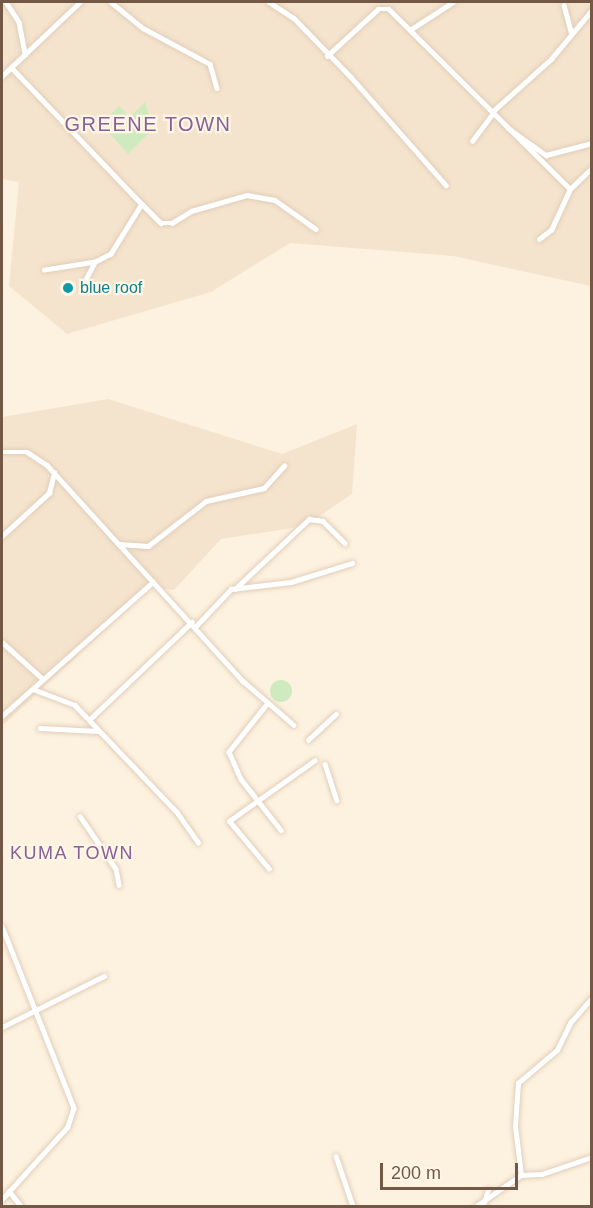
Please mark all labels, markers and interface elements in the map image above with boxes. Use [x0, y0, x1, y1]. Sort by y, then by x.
district label: GREENE TOWN [64, 112, 232, 136]
place label: blue roof [80, 278, 142, 298]
marker: blue roof [61, 281, 75, 295]
district label: KUMA TOWN [9, 842, 135, 864]
scale bar [383, 1151, 521, 1189]
text: 200 m [391, 1163, 441, 1183]

